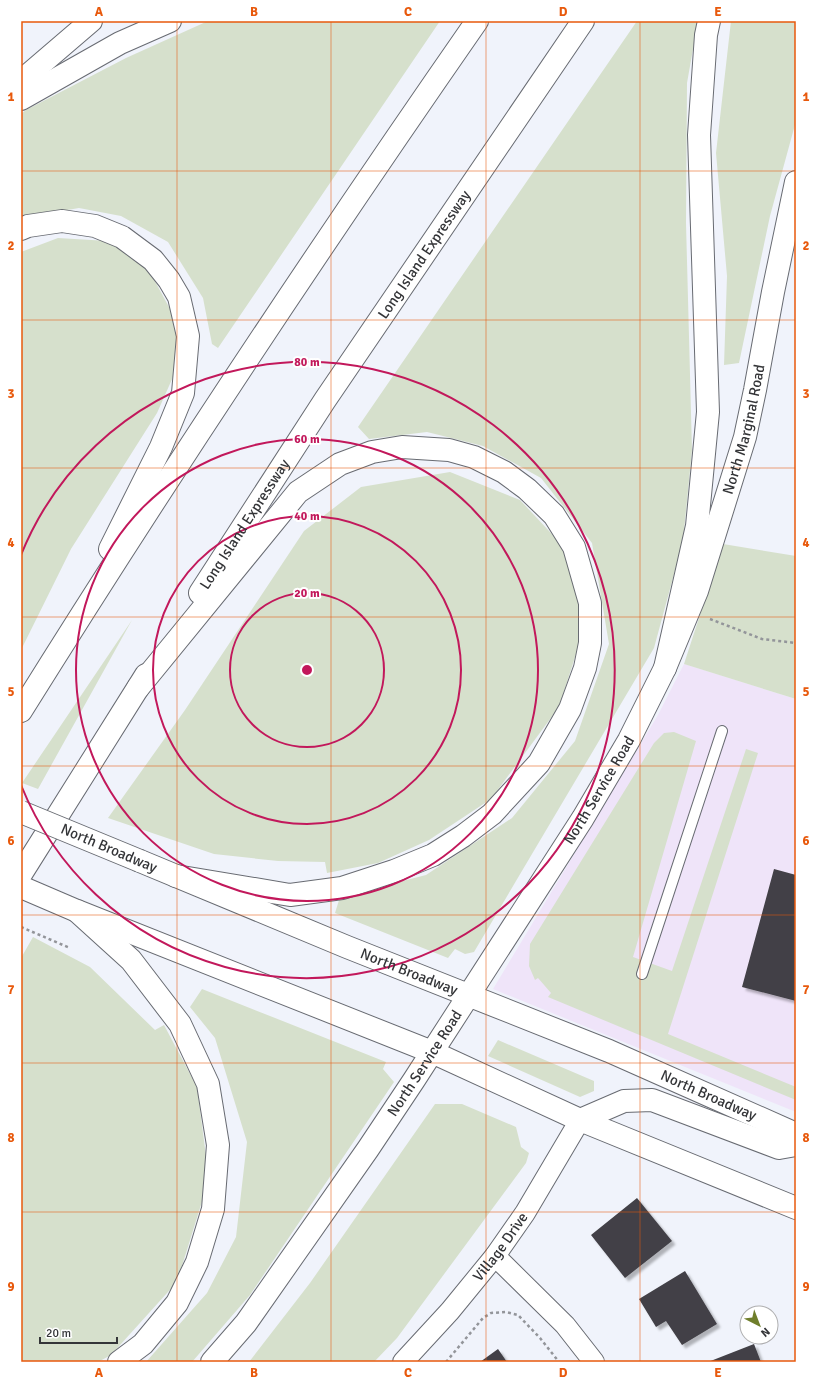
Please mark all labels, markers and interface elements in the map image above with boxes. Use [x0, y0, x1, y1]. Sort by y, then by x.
text: A [95, 4, 104, 20]
text: B [250, 4, 258, 20]
text: C [404, 4, 412, 20]
text: D [559, 4, 568, 20]
text: E [714, 4, 722, 20]
text: 1 [7, 89, 15, 105]
text: 1 [802, 89, 810, 105]
street label: Long Island Expressway [374, 187, 474, 322]
text: 2 [7, 238, 15, 254]
text: 2 [802, 238, 810, 254]
text: 80 m [294, 355, 320, 370]
street label: North Marginal Road [719, 363, 769, 496]
text: 3 [7, 386, 15, 402]
text: 3 [802, 386, 810, 402]
text: 60 m [294, 432, 320, 447]
street label: Long Island Expressway [196, 456, 293, 593]
text: 40 m [294, 509, 320, 524]
text: 4 [7, 535, 15, 551]
text: 4 [802, 535, 810, 551]
text: 20 m [294, 586, 320, 601]
centre of rings [300, 663, 314, 677]
text: 5 [7, 684, 15, 700]
text: 5 [802, 684, 810, 700]
street label: North Service Road [559, 733, 638, 848]
street label: North Broadway [58, 820, 160, 876]
text: 6 [7, 833, 15, 849]
text: 6 [802, 833, 810, 849]
street label: North Broadway [358, 944, 460, 999]
text: 7 [7, 982, 15, 998]
text: 7 [802, 982, 810, 998]
street label: North Service Road [383, 1007, 466, 1120]
street label: North Broadway [658, 1066, 759, 1124]
text: 8 [7, 1130, 15, 1146]
text: 8 [802, 1130, 810, 1146]
street label: Village Drive [469, 1209, 532, 1285]
text: 9 [7, 1279, 15, 1295]
text: 9 [802, 1279, 810, 1295]
north arrow [739, 1305, 779, 1345]
scale bar [40, 1319, 117, 1345]
text: N [758, 1325, 773, 1339]
text: 20 m [46, 1326, 71, 1341]
text: A [95, 1365, 104, 1381]
text: B [250, 1365, 258, 1381]
text: C [404, 1365, 412, 1381]
text: D [559, 1365, 568, 1381]
text: E [714, 1365, 722, 1381]

